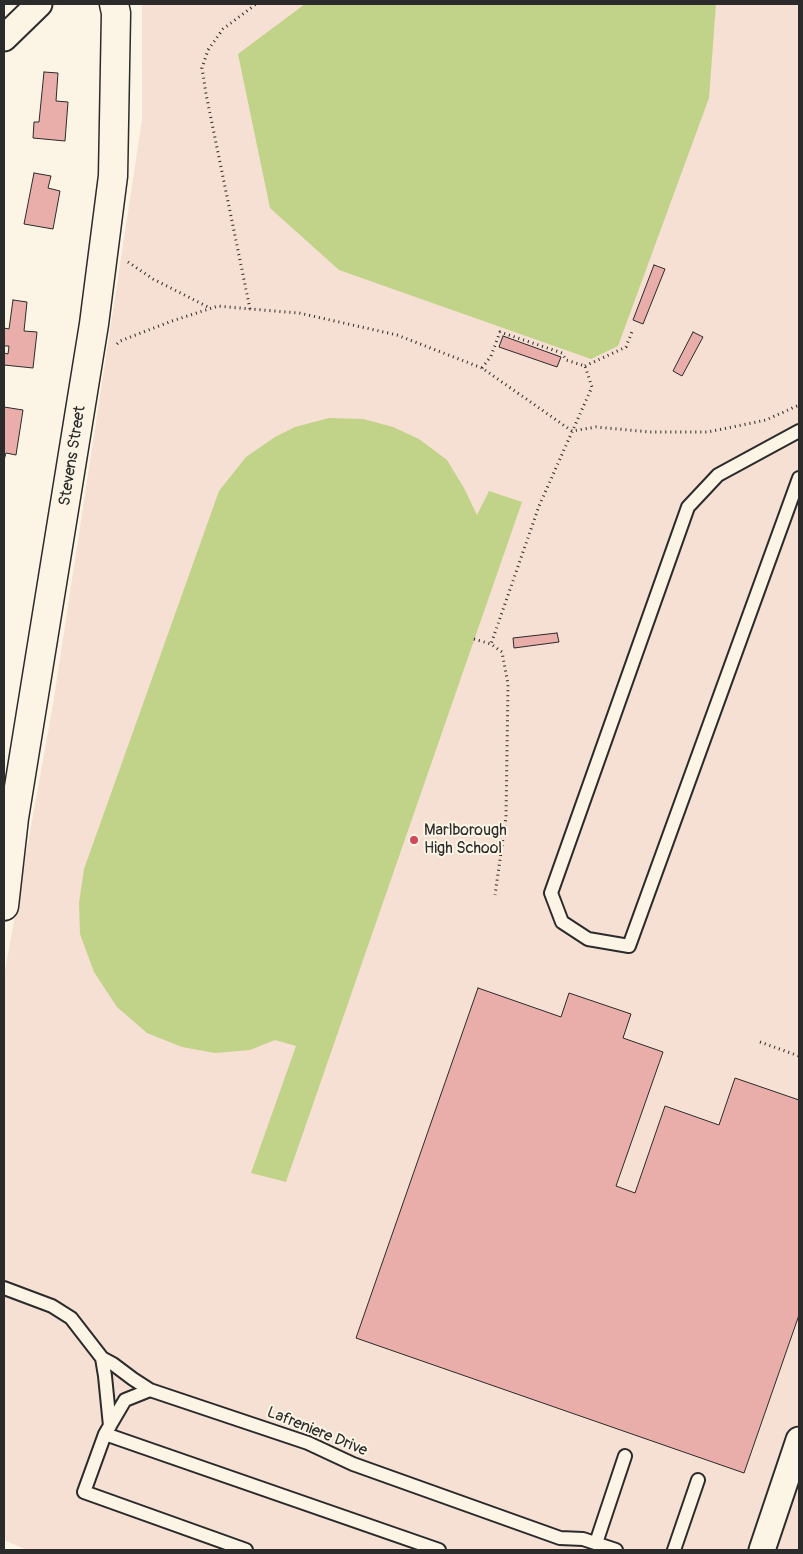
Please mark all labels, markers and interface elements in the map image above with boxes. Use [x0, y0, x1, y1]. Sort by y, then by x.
street label: Stevens Street [56, 405, 90, 507]
place label: Marlborough High School [424, 821, 507, 859]
marker: Marlborough High School [408, 834, 420, 846]
street label: Lafreniere Drive [264, 1403, 370, 1461]

